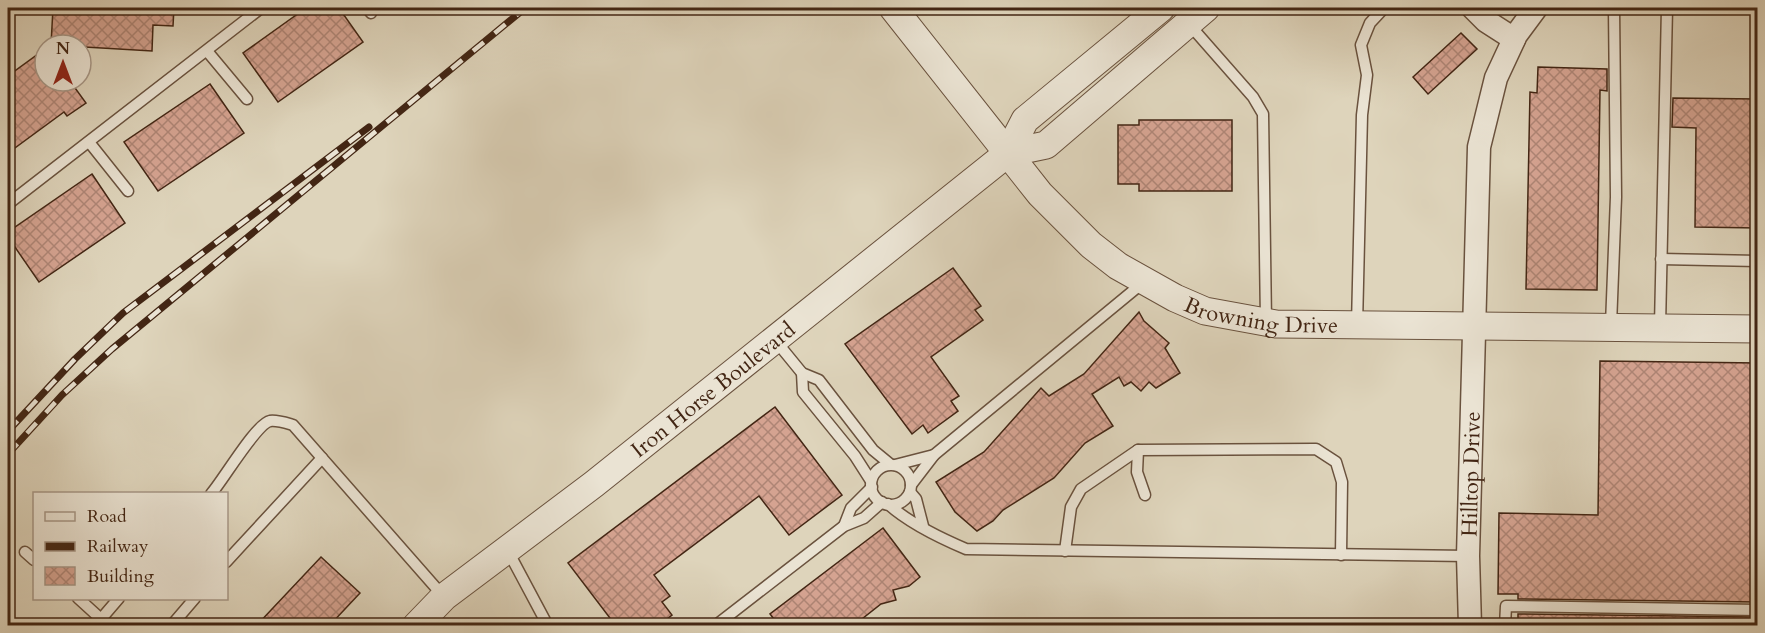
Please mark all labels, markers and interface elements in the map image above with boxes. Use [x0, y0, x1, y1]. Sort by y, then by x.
north arrow [33, 33, 93, 93]
text: N [56, 38, 70, 60]
street label: Browning Drive [1179, 290, 1338, 341]
street label: Iron Horse Boulevard [625, 315, 802, 465]
street label: Hilltop Drive [1455, 411, 1488, 537]
legend [33, 492, 228, 600]
text: Road [87, 504, 127, 529]
text: Railway [87, 534, 149, 559]
text: Building [87, 564, 155, 589]

